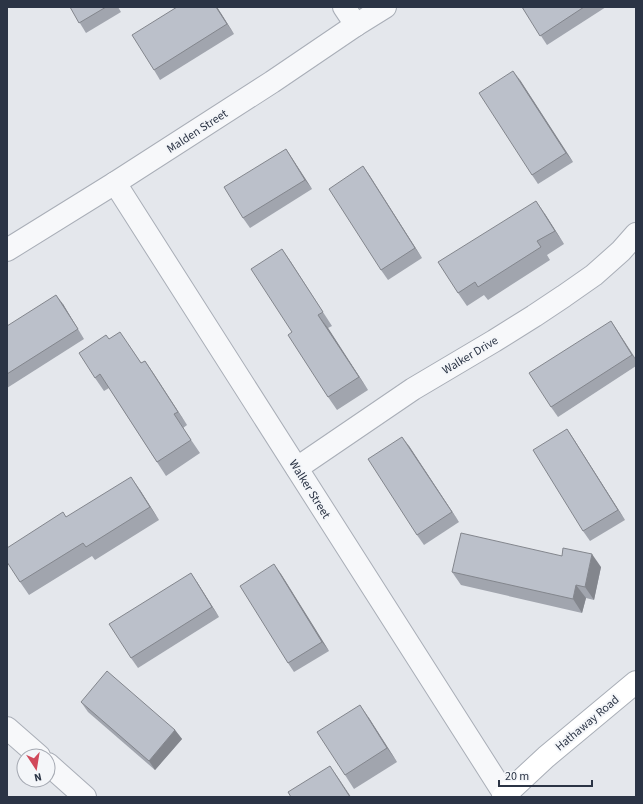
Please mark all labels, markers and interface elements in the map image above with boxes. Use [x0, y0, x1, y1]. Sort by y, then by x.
street label: Malden Street [164, 105, 231, 157]
street label: Walker Drive [439, 332, 502, 379]
street label: Walker Street [285, 456, 334, 522]
street label: Hathaway Road [552, 692, 623, 755]
north arrow [16, 748, 56, 788]
scale bar [499, 762, 592, 788]
text: 20 m [505, 768, 529, 785]
text: N [33, 769, 43, 785]

